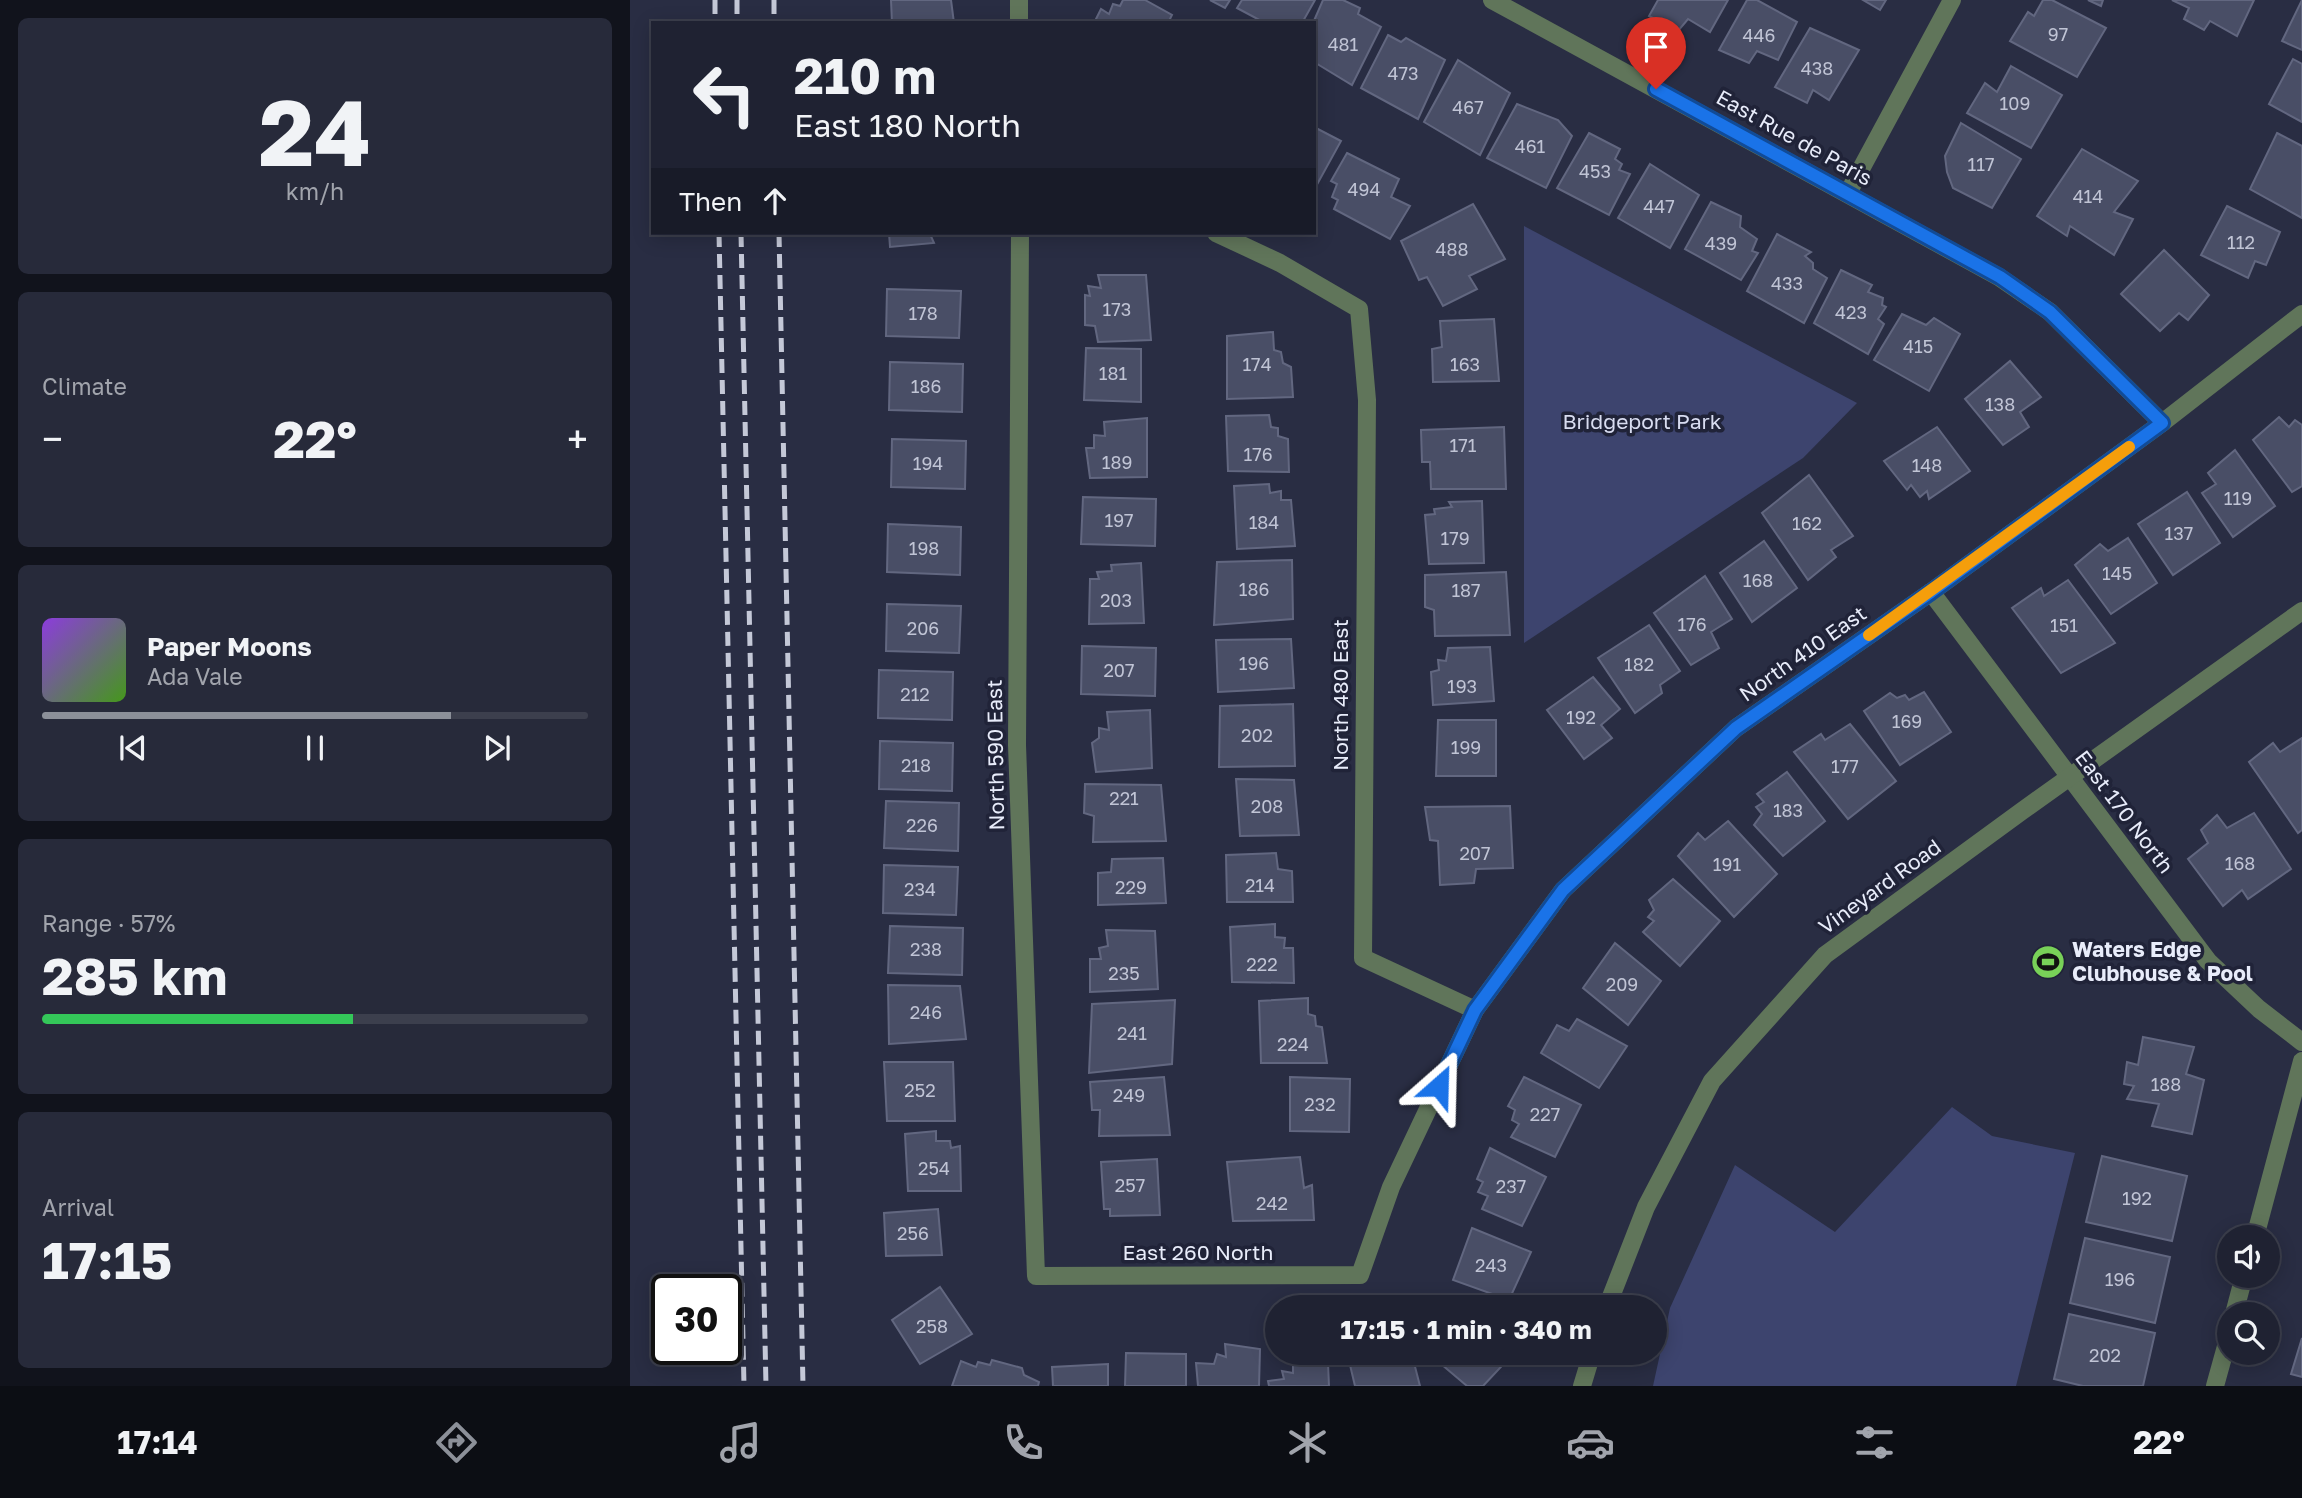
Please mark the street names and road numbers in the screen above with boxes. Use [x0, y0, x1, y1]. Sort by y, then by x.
street label: East Rue de Paris [1712, 84, 1877, 191]
street label: North 410 East [1734, 600, 1871, 707]
street label: North 480 East [1327, 619, 1353, 771]
street label: North 590 East [981, 679, 1009, 831]
street label: East 170 North [2070, 745, 2180, 878]
street label: Vineyard Road [1813, 833, 1946, 939]
street label: East 260 North [1123, 1239, 1273, 1265]

